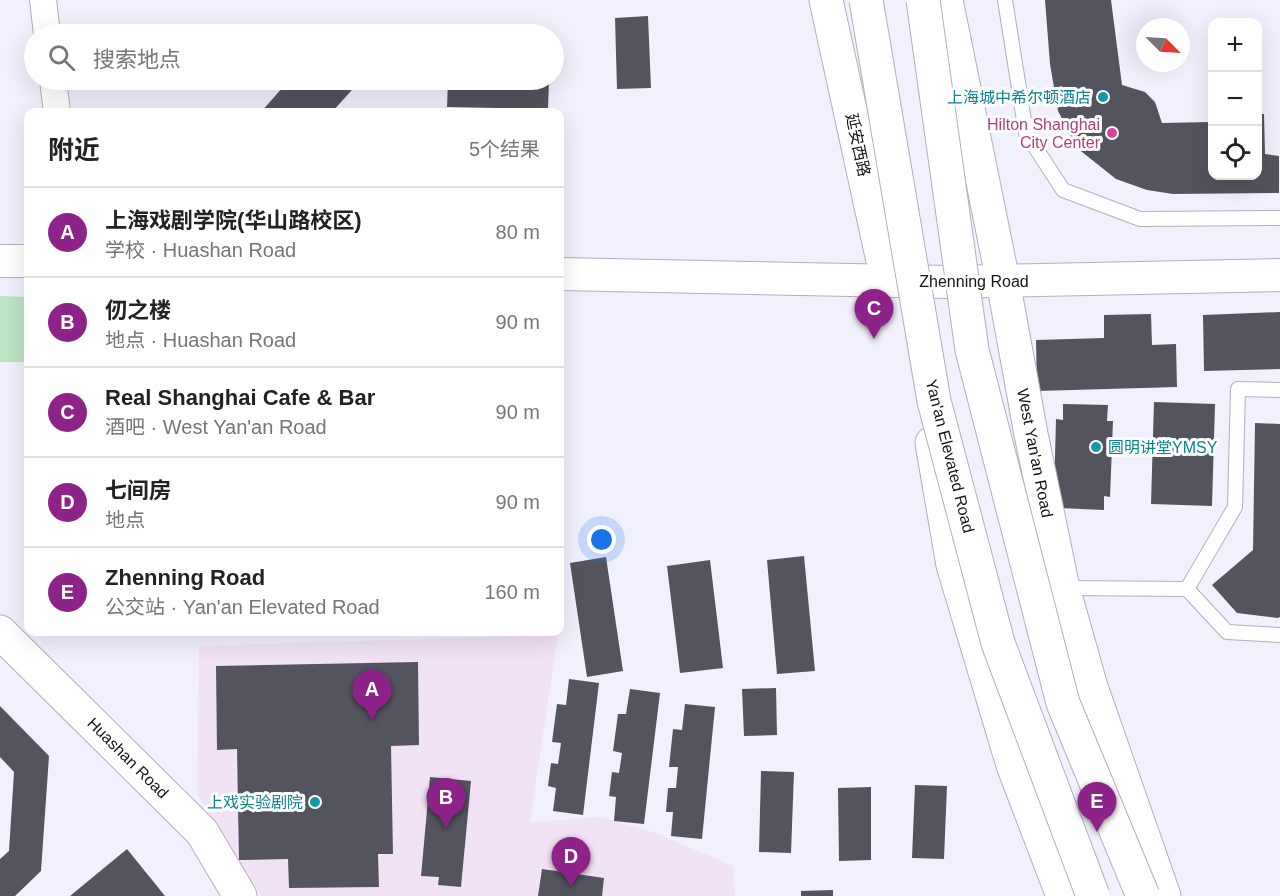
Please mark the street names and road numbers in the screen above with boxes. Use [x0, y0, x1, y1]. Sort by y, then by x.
street label: 延安西路 [843, 112, 873, 178]
street label: Zhenning Road [919, 273, 1029, 290]
street label: Yan'an Elevated Road [923, 378, 977, 534]
street label: West Yan'an Road [1014, 387, 1056, 519]
street label: Huashan Road [84, 714, 172, 802]

